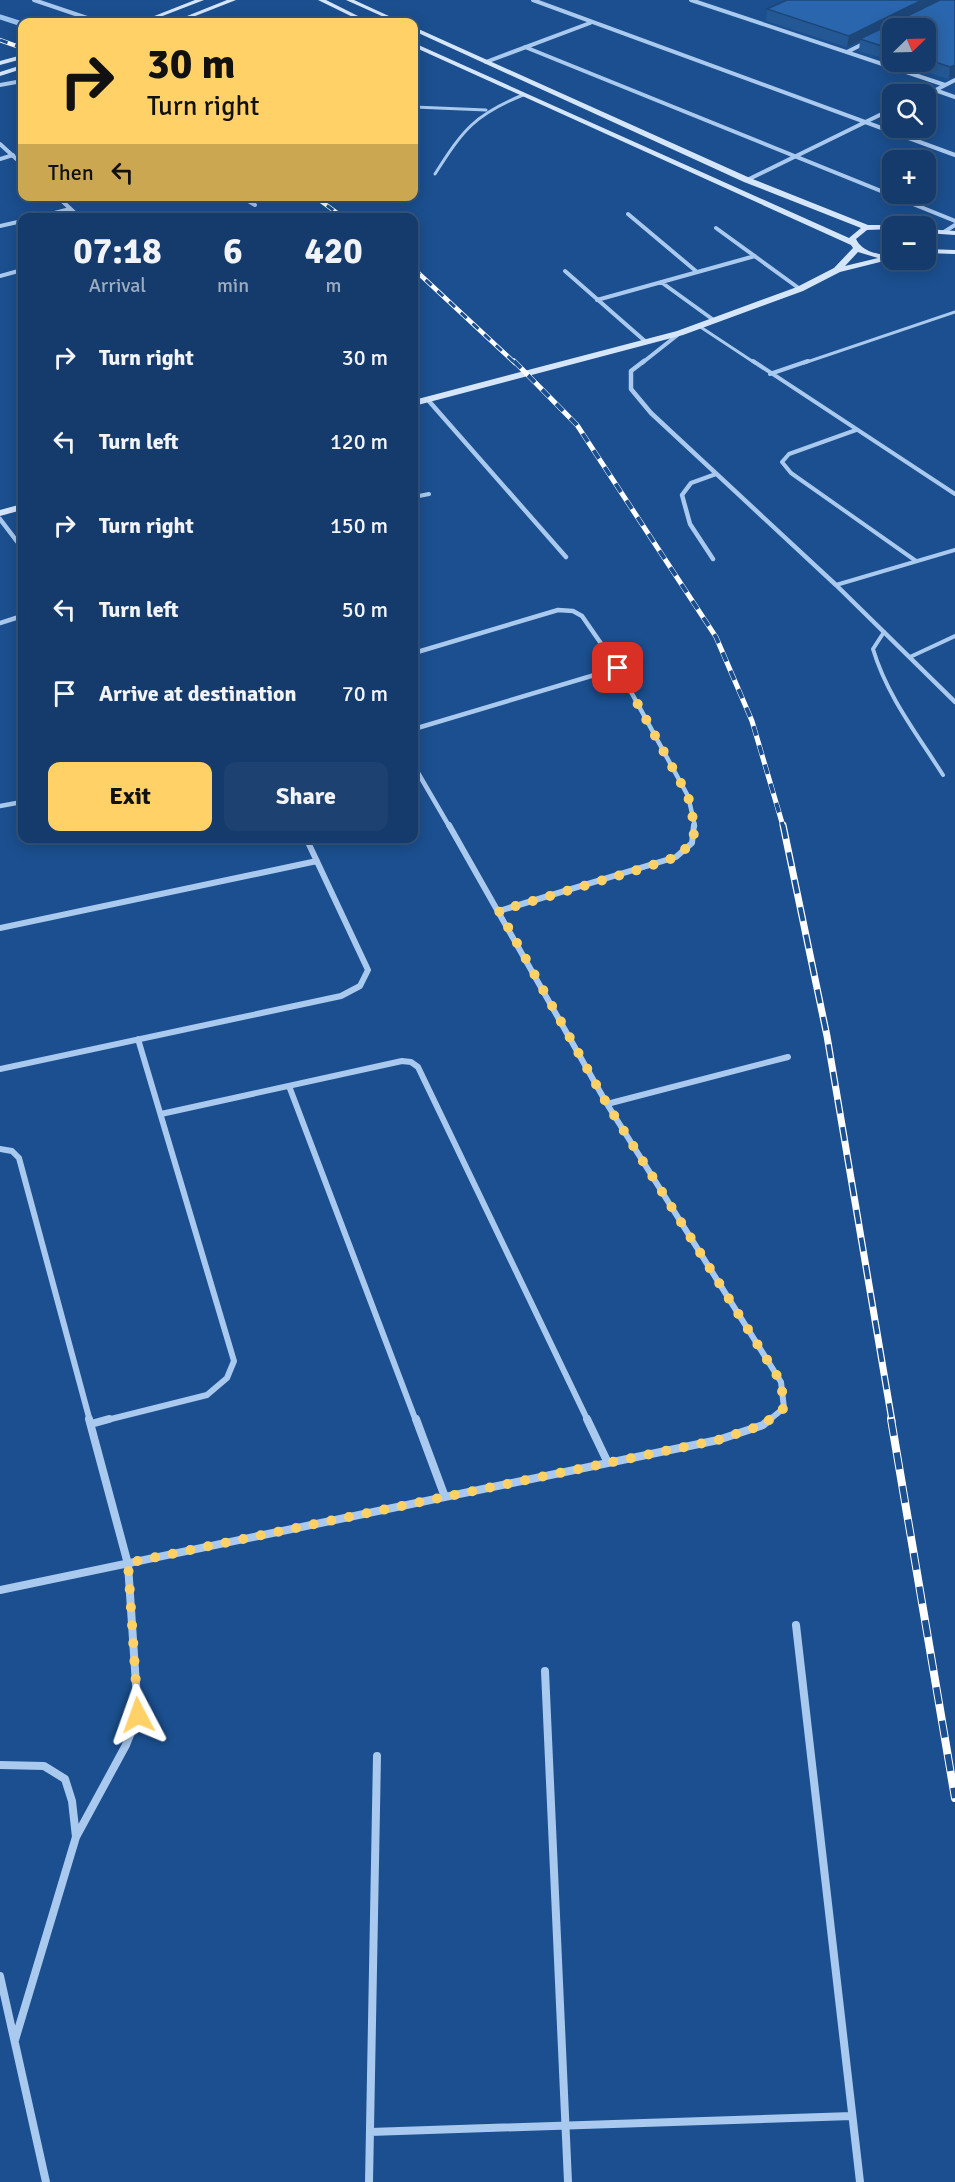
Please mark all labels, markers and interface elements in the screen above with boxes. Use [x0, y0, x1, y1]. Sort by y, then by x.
north arrow [882, 18, 936, 72]
map controls [882, 18, 936, 270]
text: 30 m [147, 39, 236, 90]
icon: right [48, 42, 126, 120]
button: search [882, 84, 936, 138]
text: Turn right [147, 90, 260, 123]
button: + [882, 150, 936, 204]
icon: left [106, 156, 139, 189]
text: Then [48, 159, 94, 186]
button: − [882, 216, 936, 270]
text: 07:18 [73, 229, 162, 274]
text: 6 [223, 229, 243, 274]
text: 420 [304, 229, 363, 274]
text: Arrival [89, 273, 146, 298]
text: min [217, 273, 249, 298]
text: m [326, 273, 342, 298]
icon: right [48, 341, 81, 374]
text: Turn right [99, 344, 194, 371]
text: 30 m [342, 344, 388, 371]
icon: left [48, 425, 81, 458]
text: Turn left [99, 428, 179, 455]
text: 120 m [330, 428, 388, 455]
icon: right [48, 509, 81, 542]
text: Turn right [99, 512, 194, 539]
text: 150 m [330, 512, 388, 539]
icon: left [48, 593, 81, 626]
text: Turn left [99, 596, 179, 623]
text: 50 m [342, 596, 388, 623]
pin [592, 642, 643, 693]
icon: arrive [601, 651, 634, 684]
icon: arrive [48, 677, 81, 710]
text: Arrive at destination [99, 680, 296, 707]
text: 70 m [342, 680, 388, 707]
button: Exit [48, 762, 212, 831]
button: Share [224, 762, 388, 831]
position arrow [106, 1683, 170, 1747]

